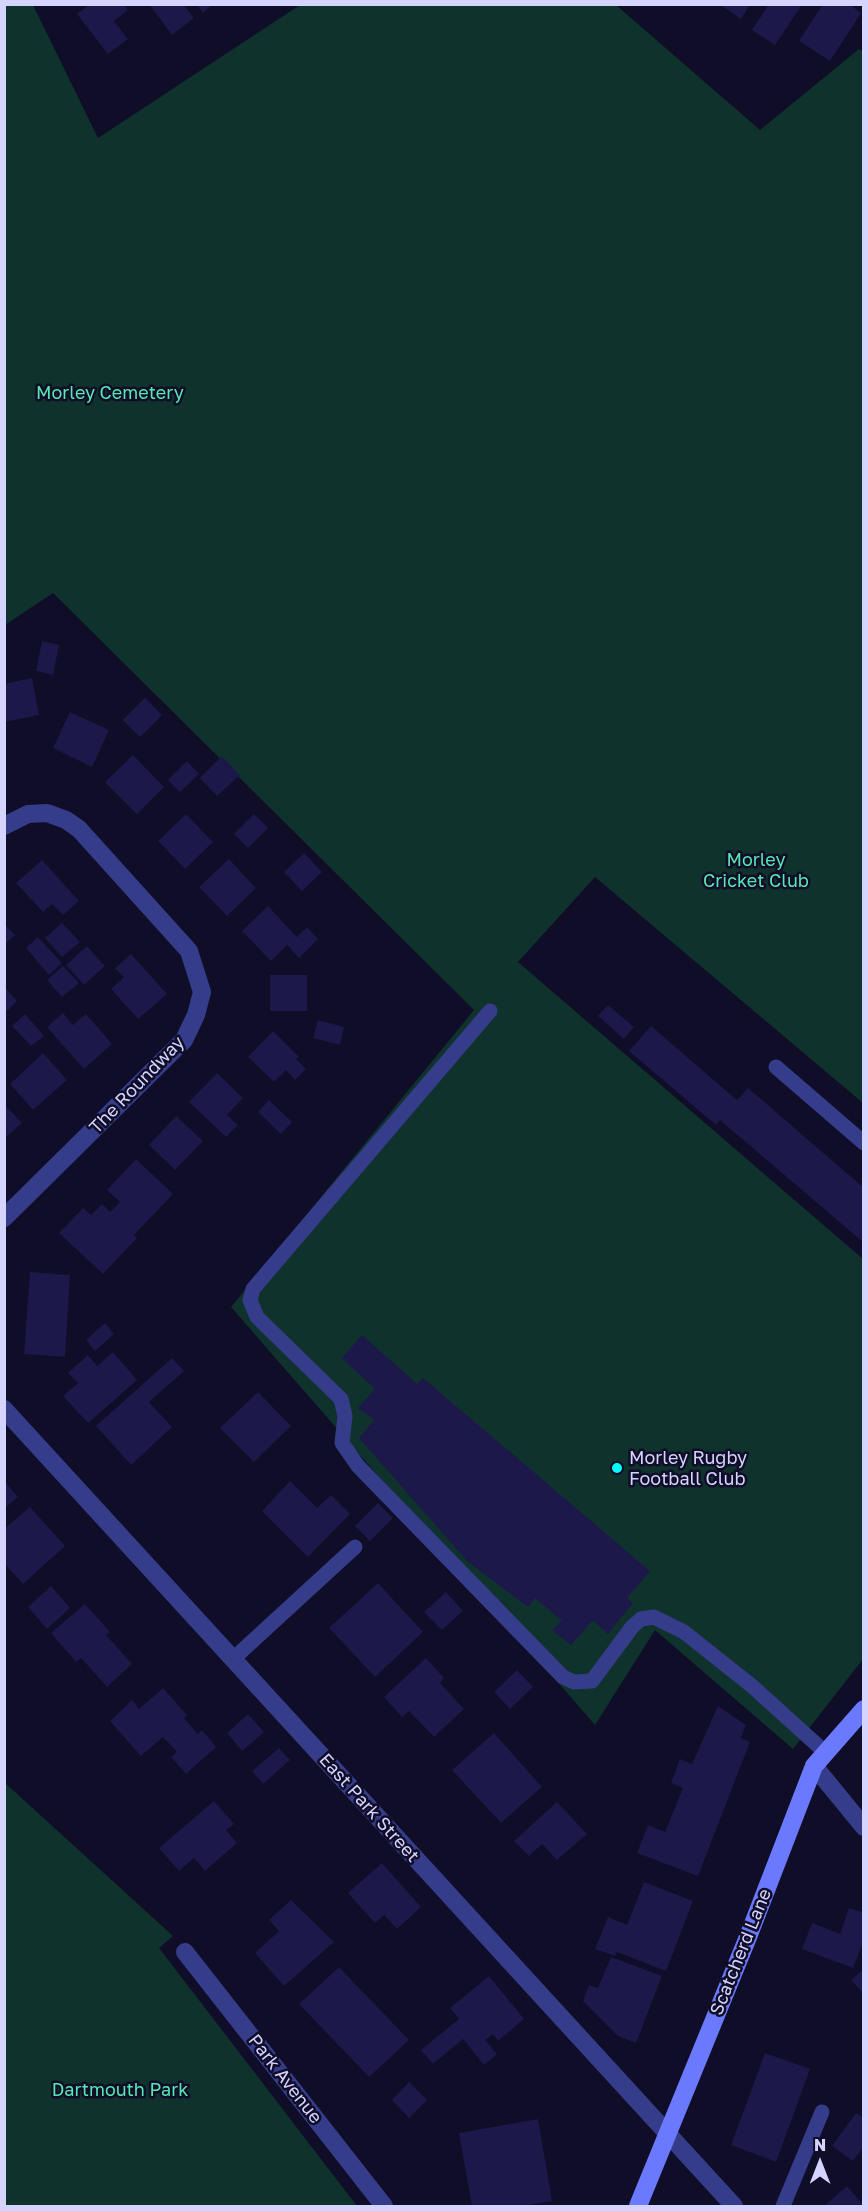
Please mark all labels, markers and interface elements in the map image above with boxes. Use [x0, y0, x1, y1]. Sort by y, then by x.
park label: Morley Cemetery [36, 382, 184, 404]
park label: Morley Cricket Club [703, 849, 809, 892]
street label: The Roundway [85, 1032, 189, 1138]
place label: Morley Rugby Football Club [629, 1447, 747, 1490]
marker: Morley Rugby Football Club [610, 1461, 624, 1475]
street label: East Park Street [314, 1749, 424, 1867]
street label: Scatcherd Lane [706, 1886, 776, 2018]
street label: Park Avenue [244, 2030, 326, 2128]
park label: Dartmouth Park [52, 2079, 188, 2101]
north arrow [790, 2133, 850, 2193]
text: N [814, 2135, 826, 2155]

